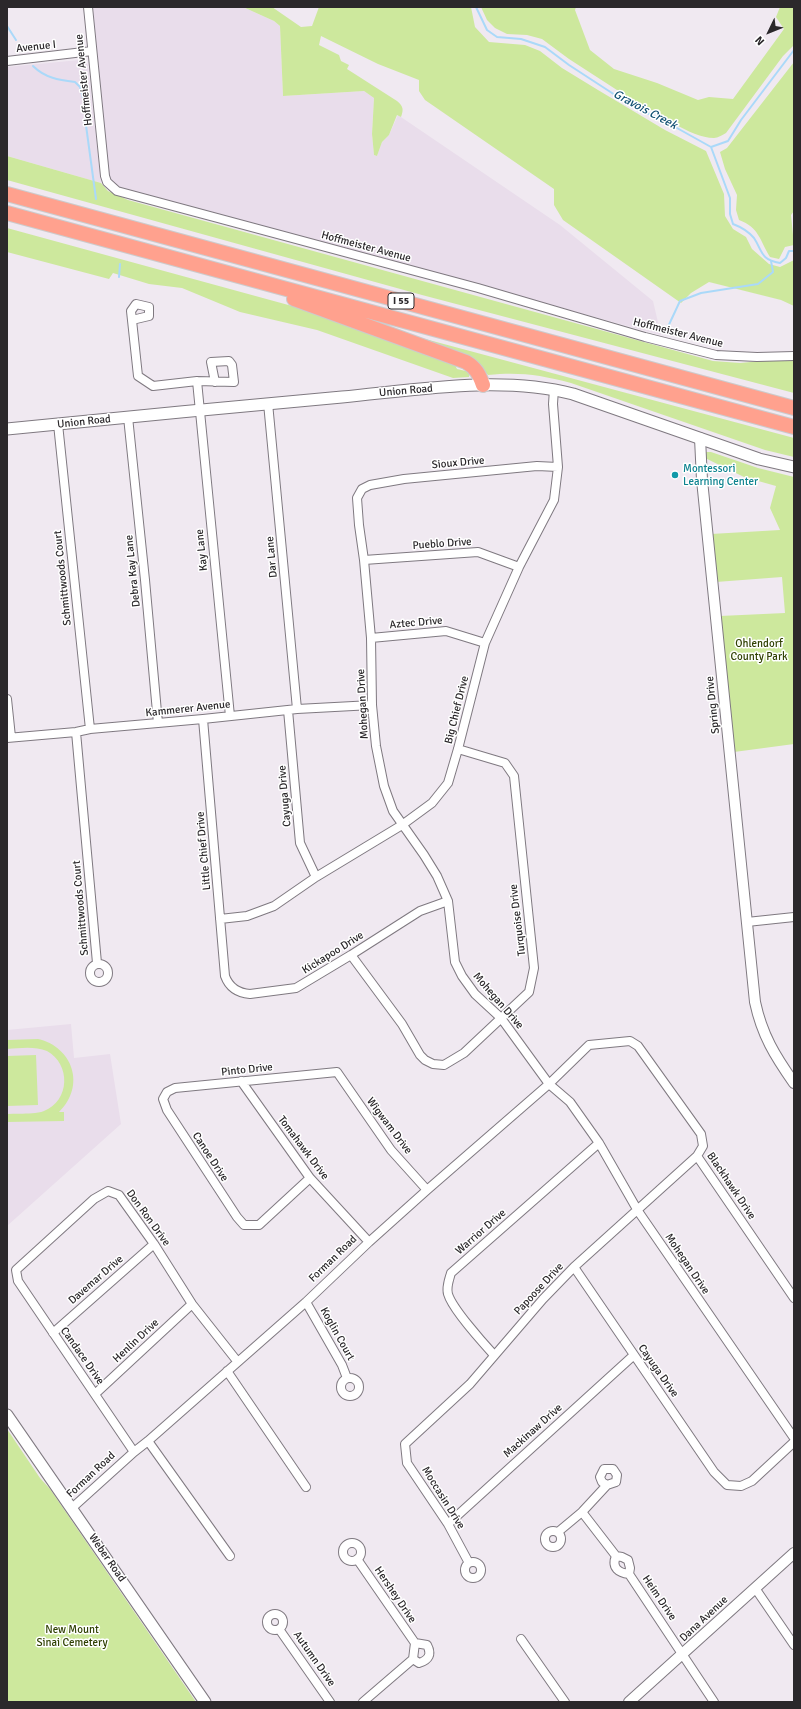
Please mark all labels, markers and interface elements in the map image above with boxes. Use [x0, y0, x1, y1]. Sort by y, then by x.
north arrow [749, 12, 789, 52]
street label: Hoffmeister Avenue [73, 33, 95, 127]
text: N [752, 33, 767, 48]
street label: Avenue I [15, 38, 57, 56]
water label: Gravois Creek [611, 87, 679, 133]
street label: Hoffmeister Avenue [320, 229, 412, 265]
road number: I 55 [388, 293, 414, 309]
street label: Hoffmeister Avenue [632, 315, 724, 351]
street label: Union Road [379, 382, 433, 400]
street label: Union Road [56, 413, 112, 431]
street label: Sioux Drive [431, 454, 485, 472]
place label: Montessori Learning Center [683, 462, 758, 488]
marker: Montessori Learning Center [670, 470, 680, 480]
street label: Kay Lane [193, 528, 211, 572]
street label: Schmittwoods Court [51, 530, 75, 626]
street label: Debra Kay Lane [123, 534, 143, 608]
street label: Pueblo Drive [412, 535, 472, 553]
street label: Dar Lane [264, 536, 280, 578]
street label: Aztec Drive [389, 614, 443, 632]
park label: Ohlendorf County Park [731, 637, 787, 663]
street label: Mohegan Drive [355, 668, 371, 740]
street label: Big Chief Drive [442, 675, 472, 745]
street label: Spring Drive [703, 675, 723, 735]
street label: Kammerer Avenue [145, 698, 231, 720]
street label: Cayuga Drive [276, 765, 294, 827]
street label: Little Chief Drive [194, 811, 214, 891]
street label: Schmittwoods Court [70, 860, 92, 956]
street label: Turquoise Drive [507, 883, 529, 957]
street label: Kickapoo Drive [300, 929, 366, 977]
street label: Mohegan Drive [470, 970, 526, 1032]
street label: Pinto Drive [221, 1061, 273, 1079]
street label: Wigwam Drive [363, 1095, 415, 1157]
street label: Tomahawk Drive [275, 1113, 331, 1183]
street label: Canoe Drive [189, 1130, 231, 1184]
street label: Blackhawk Drive [704, 1150, 758, 1222]
street label: Don Ron Drive [123, 1187, 173, 1249]
street label: Warrior Drive [453, 1206, 509, 1258]
street label: Mohegan Drive [662, 1231, 712, 1297]
street label: Forman Road [306, 1233, 360, 1285]
street label: Davemar Drive [66, 1253, 126, 1307]
street label: Papoose Drive [512, 1260, 566, 1318]
street label: Koglin Court [317, 1305, 357, 1363]
street label: Henlin Drive [110, 1316, 162, 1366]
street label: Candace Drive [57, 1325, 107, 1387]
street label: Cayuga Drive [635, 1342, 681, 1400]
street label: Mackinaw Drive [501, 1401, 565, 1461]
street label: Forman Road [64, 1449, 118, 1501]
street label: Moccasin Drive [419, 1464, 467, 1532]
street label: Weber Road [86, 1531, 128, 1585]
street label: Hershey Drive [371, 1564, 419, 1626]
street label: Heim Drive [639, 1573, 679, 1623]
street label: Dana Avenue [677, 1593, 731, 1645]
park label: New Mount Sinai Cemetery [36, 1623, 108, 1649]
street label: Autumn Drive [290, 1629, 338, 1689]

